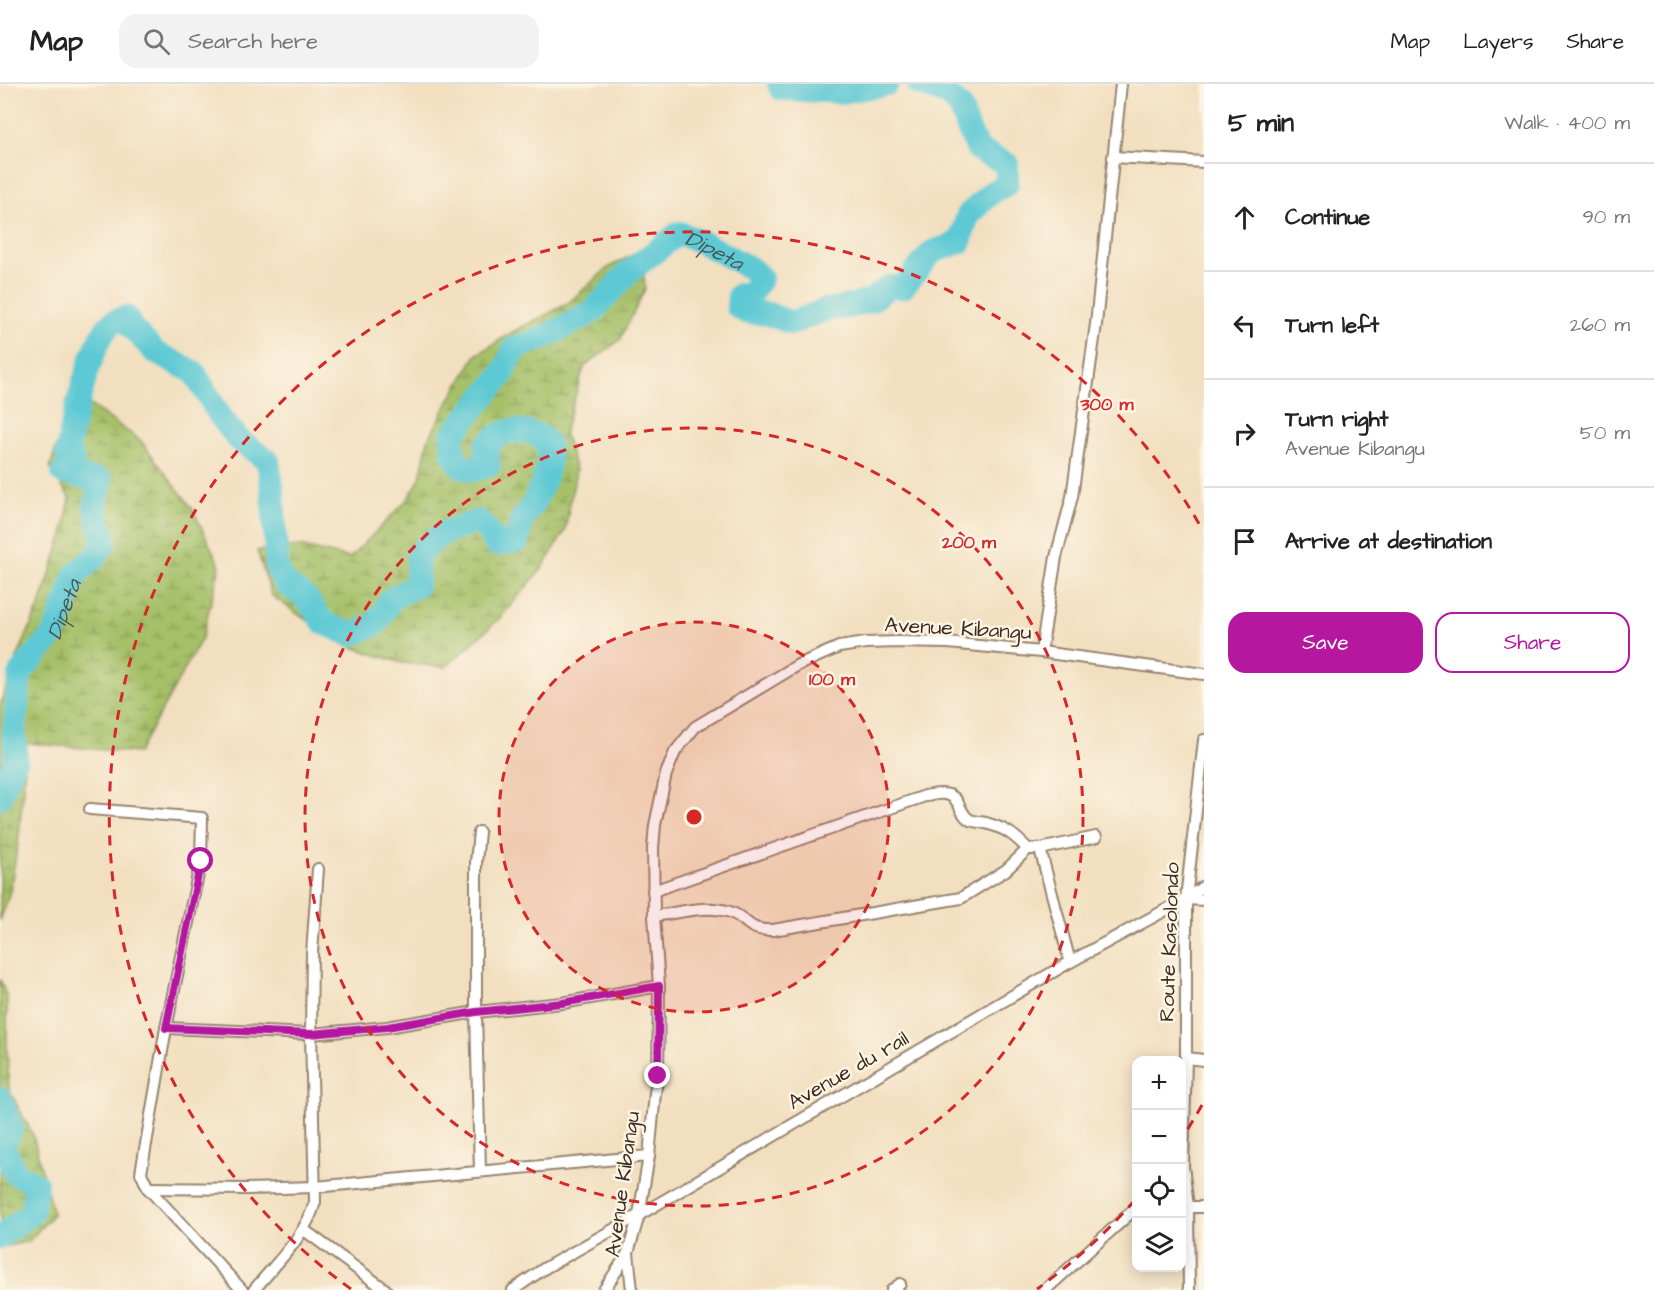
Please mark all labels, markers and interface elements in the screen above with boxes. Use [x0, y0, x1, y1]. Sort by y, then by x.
search box [119, 14, 539, 68]
text: Map [30, 22, 83, 61]
icon: search [140, 25, 173, 58]
text: Search here [188, 26, 318, 57]
text: Map [1390, 27, 1430, 56]
text: Layers [1463, 27, 1533, 56]
text: Share [1566, 27, 1624, 56]
text: 5 min [1228, 105, 1294, 141]
text: Walk · 400 m [1504, 109, 1630, 137]
icon: ahead [1228, 201, 1261, 234]
text: Continue [1285, 202, 1370, 233]
text: 90 m [1582, 203, 1630, 231]
water label: Dipeta [681, 223, 750, 280]
icon: left [1228, 309, 1261, 342]
text: Turn left [1285, 310, 1379, 341]
text: 260 m [1570, 311, 1630, 339]
text: 300 m [1079, 392, 1135, 417]
text: Turn right [1285, 404, 1388, 435]
icon: right [1228, 417, 1261, 450]
text: 50 m [1580, 419, 1630, 447]
text: Avenue Kibangu [1285, 435, 1425, 463]
icon: arrive [1228, 525, 1261, 558]
text: Arrive at destination [1285, 526, 1492, 557]
text: 200 m [941, 530, 997, 555]
water label: Dipeta [39, 573, 90, 644]
street label: Avenue Kibangu [884, 610, 1032, 649]
button: Save [1228, 612, 1423, 673]
button: Share [1435, 612, 1630, 673]
text: 100 m [809, 667, 856, 692]
centre of rings [684, 807, 704, 827]
route start [187, 847, 213, 873]
street label: Route Kasolondo [1152, 862, 1187, 1022]
street label: Avenue du rail [782, 1024, 914, 1117]
map controls [1132, 1056, 1186, 1272]
button: + [1132, 1056, 1186, 1110]
route end [644, 1062, 670, 1088]
street label: Avenue Kibangu [598, 1109, 649, 1259]
button: − [1132, 1110, 1186, 1164]
button: locate [1132, 1164, 1186, 1218]
button: layers [1132, 1218, 1186, 1272]

